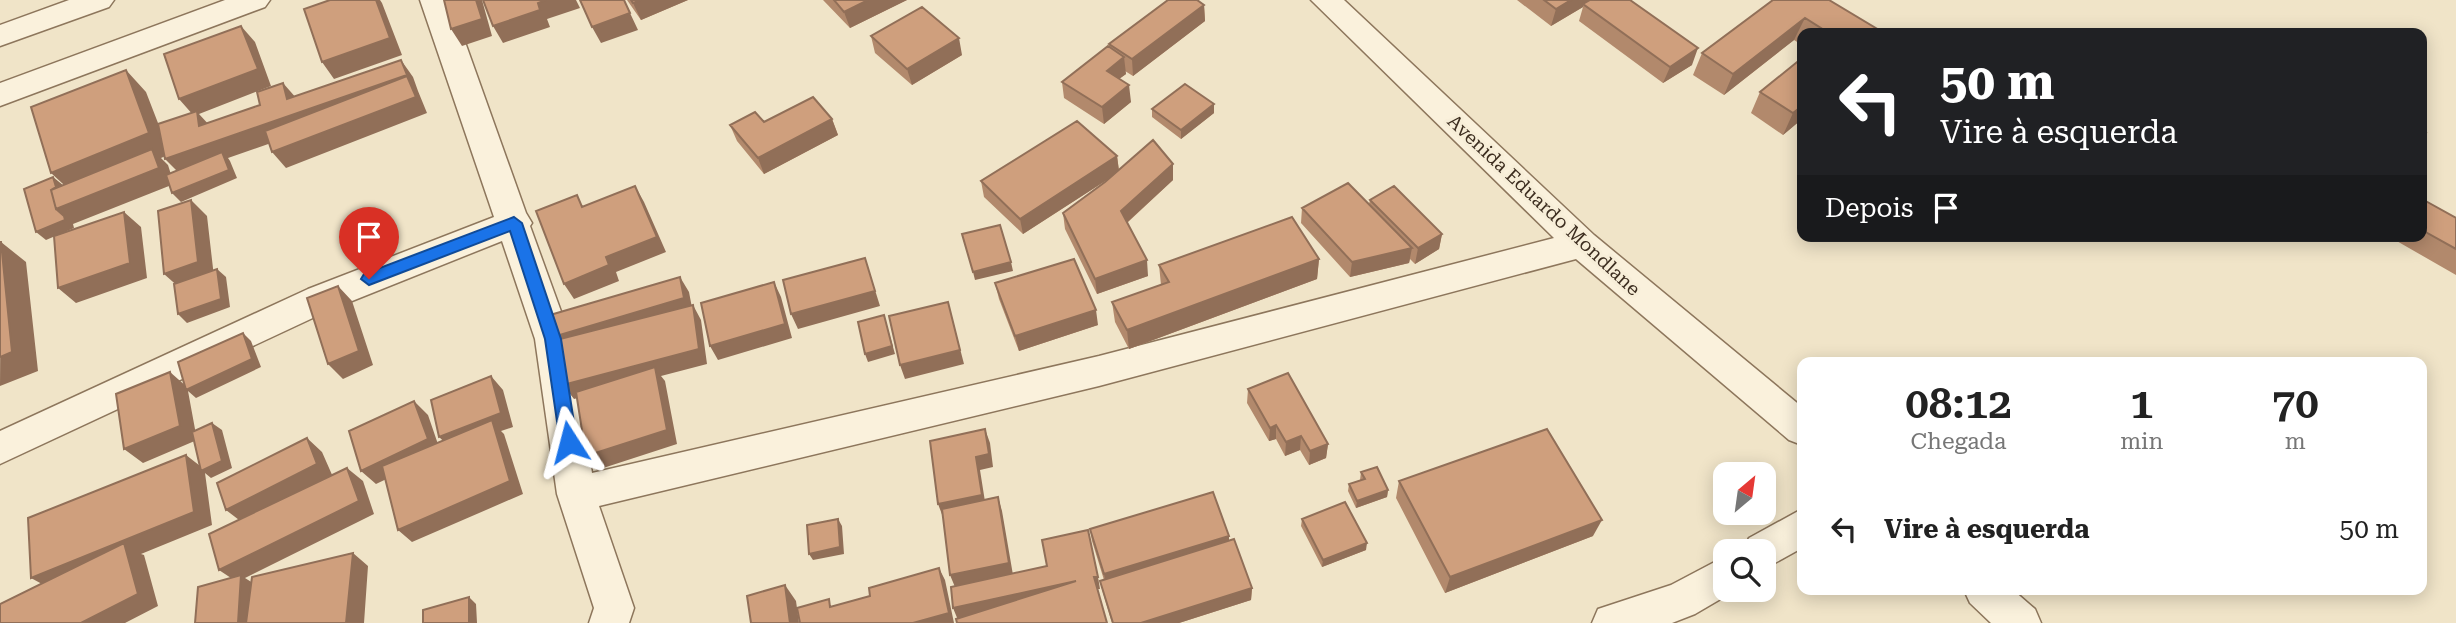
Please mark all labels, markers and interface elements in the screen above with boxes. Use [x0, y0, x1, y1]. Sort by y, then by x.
text: 50 m [1940, 54, 2055, 111]
icon: left [1825, 56, 1916, 147]
street label: Avenida Eduardo Mondlane [1443, 110, 1645, 300]
text: Vire à esquerda [1940, 113, 2178, 151]
icon: arrive [1927, 189, 1965, 227]
text: Depois [1825, 193, 1913, 223]
pin [339, 207, 399, 279]
icon: arrive [350, 218, 388, 256]
text: 08:12 [1905, 379, 2012, 428]
text: 1 [2130, 379, 2153, 428]
text: 70 [2272, 379, 2319, 428]
position arrow [532, 405, 606, 479]
text: Chegada [1911, 428, 2007, 455]
text: min [2120, 428, 2163, 455]
text: m [2285, 428, 2306, 455]
north arrow [1713, 462, 1776, 525]
map controls [1713, 462, 1776, 602]
icon: left [1825, 510, 1863, 548]
text: Vire à esquerda [1884, 514, 2089, 544]
text: 50 m [2340, 514, 2399, 544]
button: search [1713, 539, 1776, 602]

